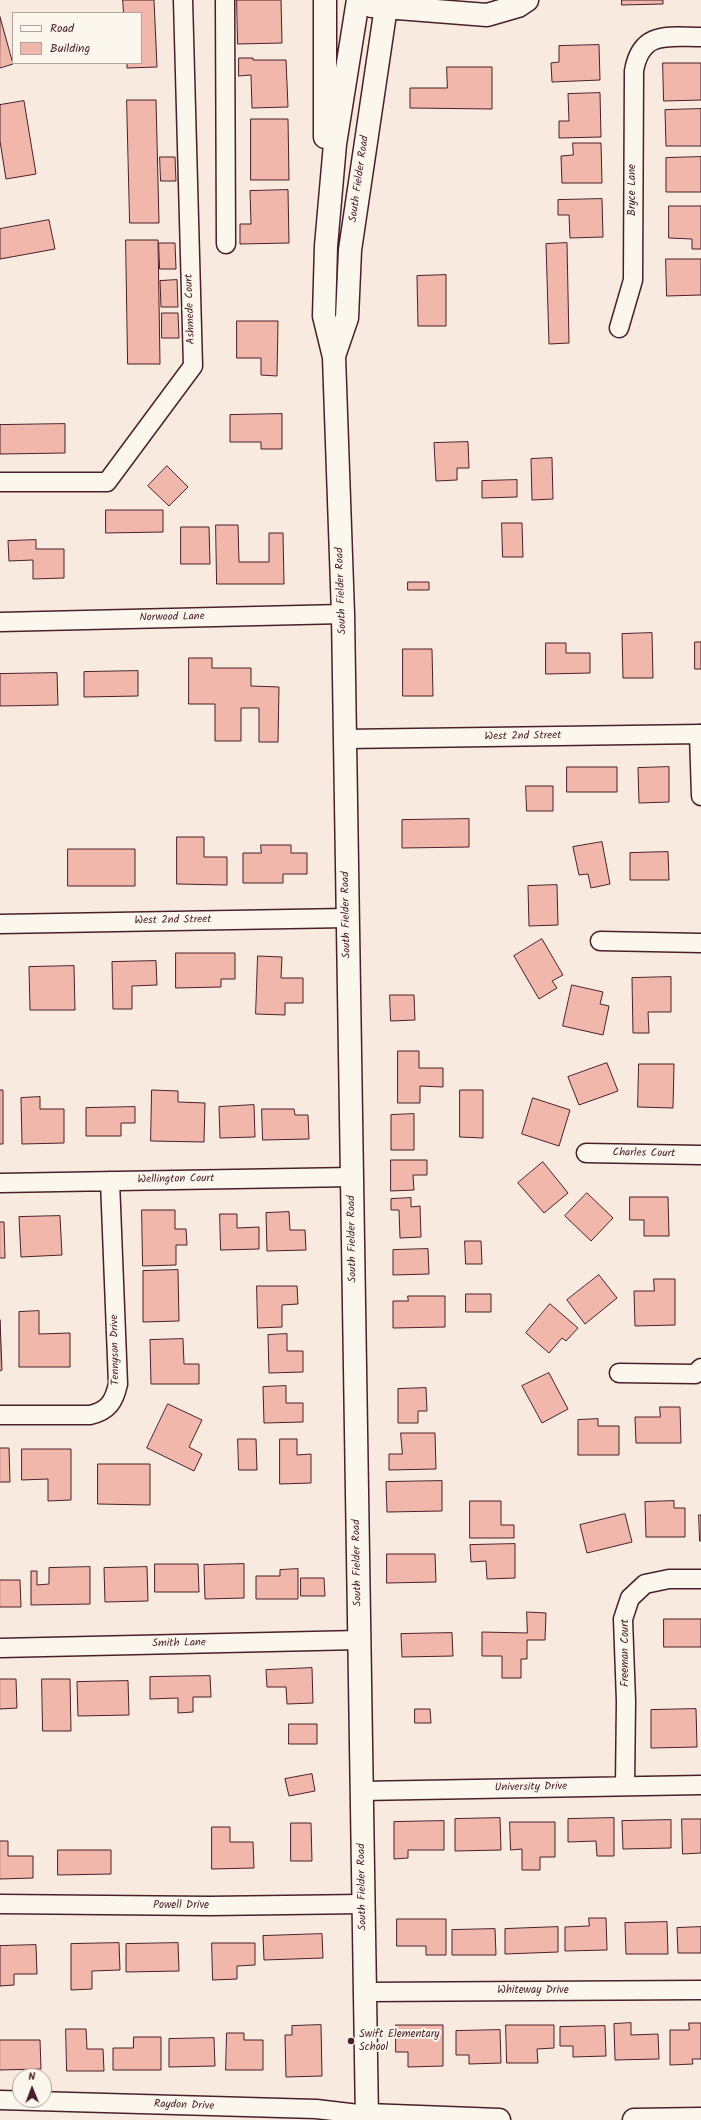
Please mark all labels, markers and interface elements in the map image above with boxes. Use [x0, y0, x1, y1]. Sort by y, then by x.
legend [12, 12, 142, 64]
text: Road [50, 19, 74, 38]
text: Building [50, 39, 90, 58]
street label: South Fielder Road [347, 135, 373, 223]
street label: Bryce Lane [626, 164, 640, 216]
street label: Ashmede Court [183, 273, 199, 345]
street label: South Fielder Road [334, 547, 350, 635]
street label: Norwood Lane [139, 611, 205, 625]
street label: West 2nd Street [484, 730, 562, 744]
street label: South Fielder Road [340, 871, 354, 959]
street label: West 2nd Street [134, 914, 212, 928]
street label: Charles Court [612, 1147, 676, 1161]
street label: Wellington Court [137, 1173, 215, 1187]
street label: South Fielder Road [346, 1195, 360, 1283]
street label: Tennyson Drive [109, 1315, 123, 1385]
street label: South Fielder Road [351, 1519, 365, 1607]
street label: Freeman Court [619, 1619, 633, 1687]
street label: Smith Lane [152, 1637, 206, 1651]
street label: University Drive [495, 1781, 567, 1795]
street label: South Fielder Road [356, 1843, 370, 1931]
street label: Powell Drive [153, 1899, 209, 1913]
street label: Whiteway Drive [497, 1984, 569, 1998]
place label: Swift Elementary School [359, 2028, 440, 2054]
marker: Swift Elementary School [346, 2036, 356, 2046]
north arrow [12, 2068, 52, 2108]
text: N [28, 2068, 35, 2086]
street label: Raydon Drive [154, 2098, 214, 2114]

